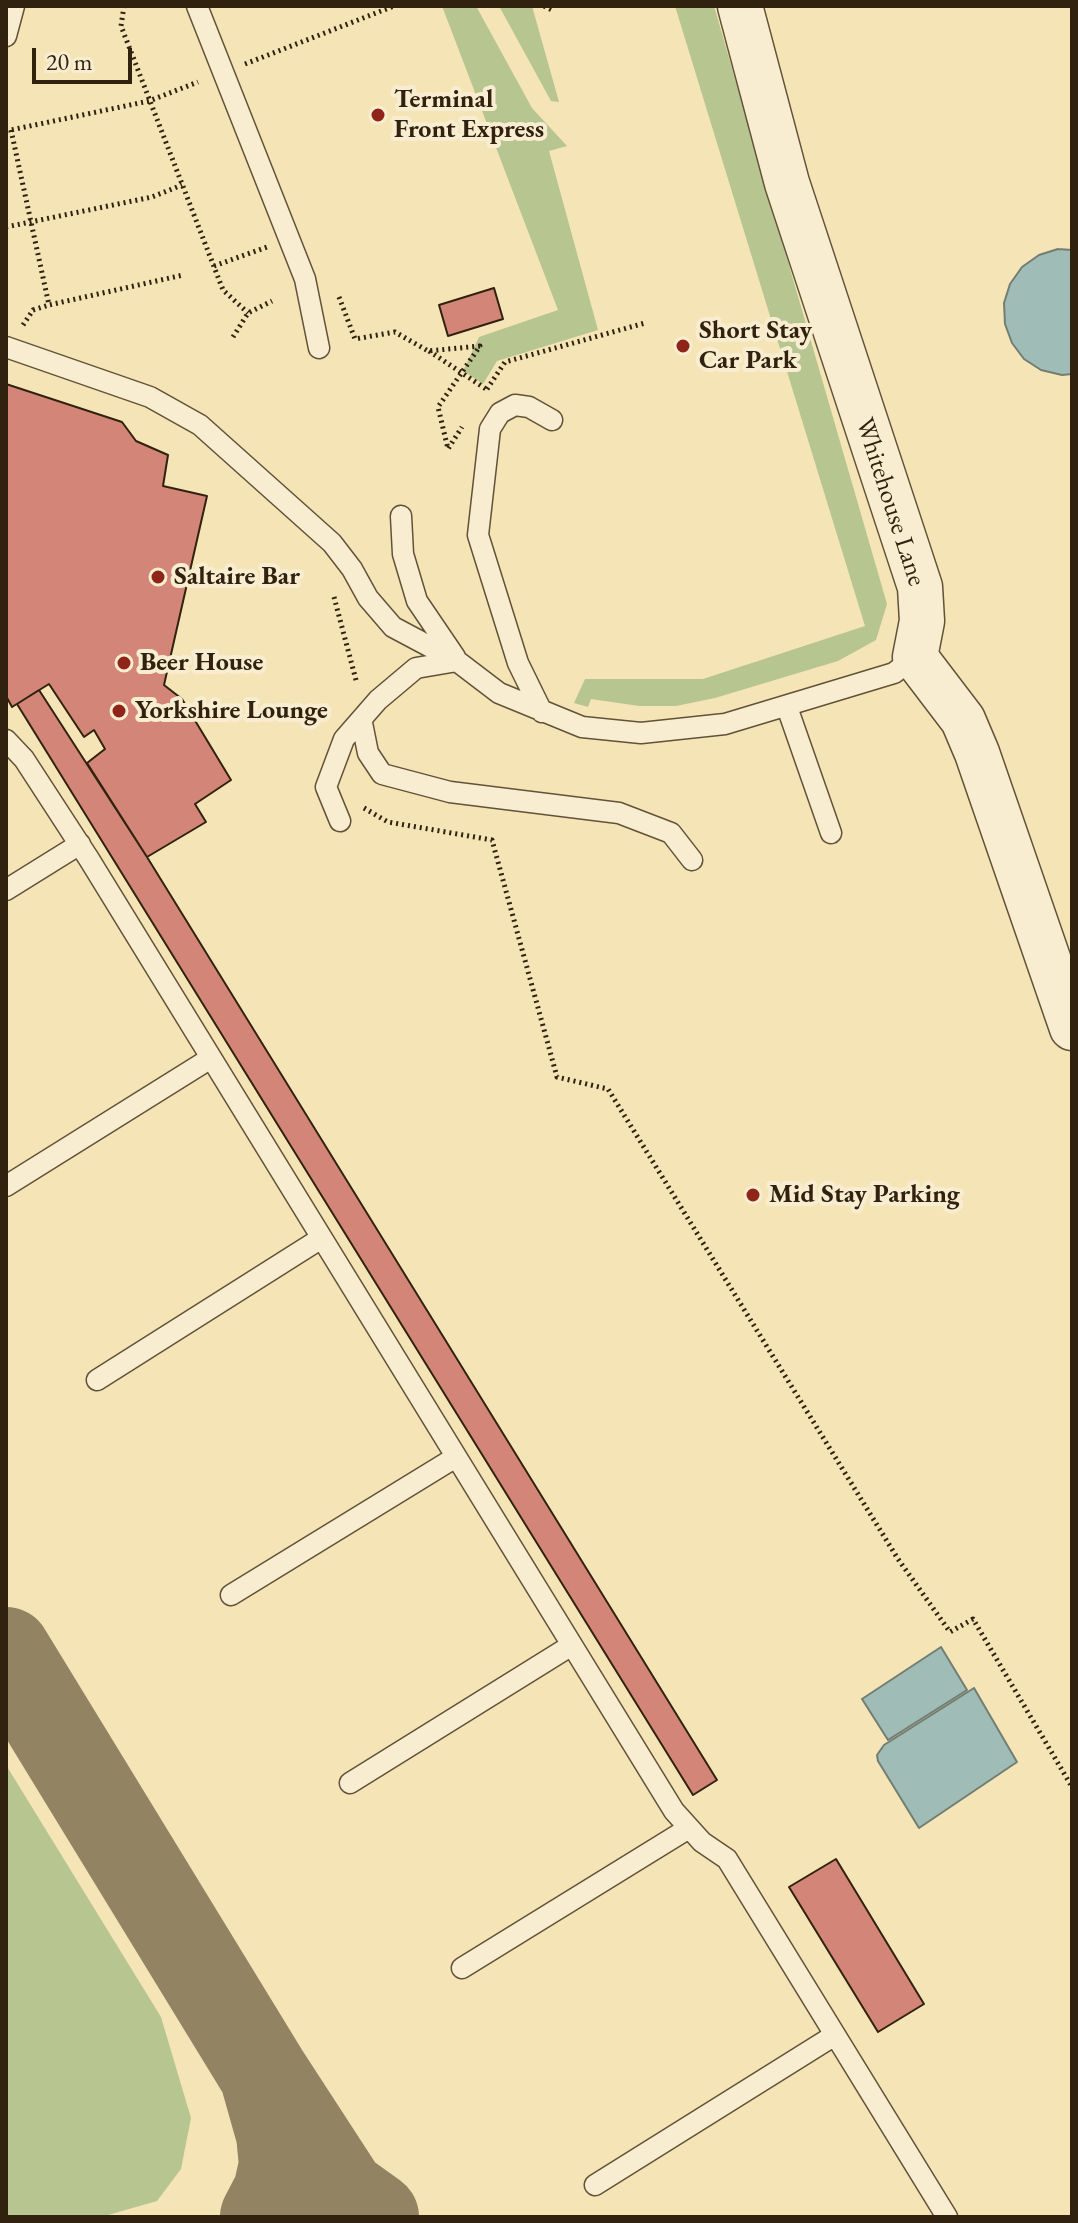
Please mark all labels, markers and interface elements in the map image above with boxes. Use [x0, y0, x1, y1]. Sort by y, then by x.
scale bar [36, 32, 136, 82]
text: 20 m [46, 46, 93, 77]
place label: Terminal Front Express [394, 84, 544, 146]
marker: Terminal Front Express [369, 106, 387, 124]
place label: Short Stay Car Park [699, 315, 812, 376]
marker: Short Stay Car Park [674, 337, 692, 355]
street label: Whitehouse Lane [848, 414, 932, 590]
place label: Saltaire Bar [174, 561, 300, 593]
marker: Saltaire Bar [149, 568, 167, 586]
place label: Beer House [140, 647, 263, 679]
marker: Beer House [115, 654, 133, 672]
place label: Yorkshire Lounge [135, 695, 328, 727]
marker: Yorkshire Lounge [110, 702, 128, 720]
place label: Mid Stay Parking [769, 1179, 960, 1211]
marker: Mid Stay Parking [744, 1186, 762, 1204]

